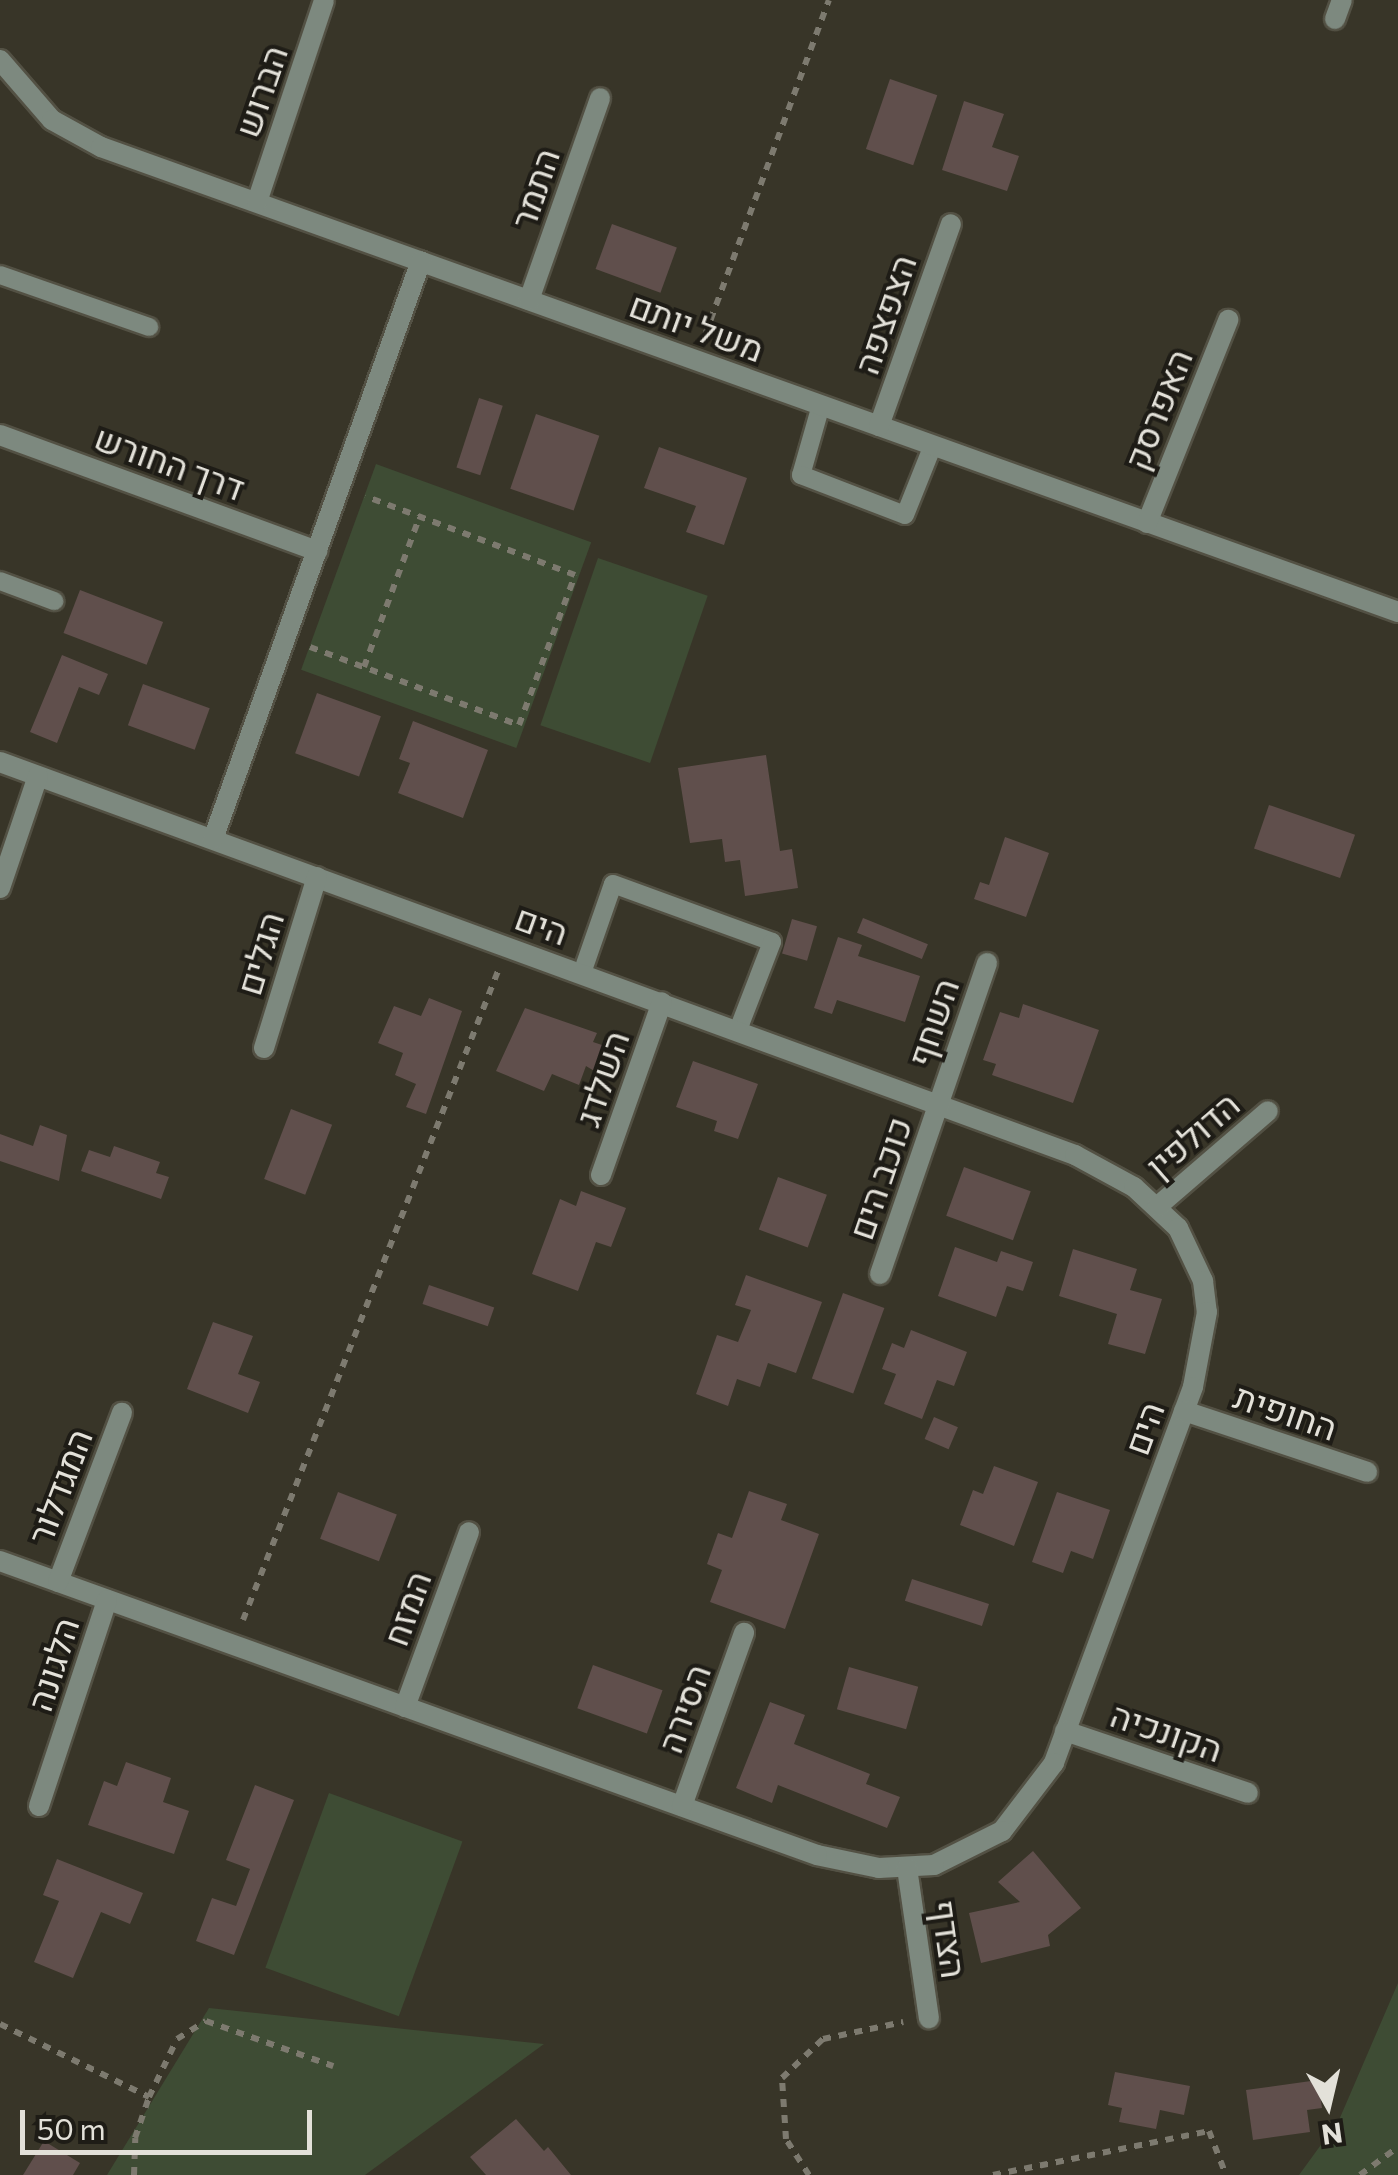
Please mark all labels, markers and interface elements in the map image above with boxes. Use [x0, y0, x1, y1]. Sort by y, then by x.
street label: הברוש [225, 40, 295, 142]
street label: התמר [501, 142, 567, 234]
street label: הצפצפה [844, 249, 924, 379]
street label: משל יותם [624, 282, 770, 370]
street label: האפרסק [1114, 343, 1200, 475]
street label: דרך החורש [89, 415, 251, 509]
street label: הים [510, 895, 574, 953]
street label: הגלים [227, 906, 291, 1000]
street label: השחף [897, 972, 967, 1072]
street label: השלדג [565, 1025, 637, 1131]
street label: הדולפין [1137, 1082, 1247, 1186]
street label: כוכב הים [839, 1111, 919, 1245]
street label: החופית [1229, 1374, 1343, 1448]
street label: הים [1114, 1396, 1172, 1460]
street label: המגדלור [18, 1422, 100, 1550]
street label: המזח [373, 1565, 439, 1651]
street label: הלגונה [17, 1612, 87, 1716]
street label: הסירה [648, 1658, 718, 1758]
street label: הקונכיה [1106, 1692, 1228, 1770]
street label: הצדף [924, 1897, 976, 1981]
north arrow [1278, 2055, 1378, 2155]
scale bar [25, 2090, 318, 2152]
text: 50 m [37, 2109, 106, 2146]
text: N [1319, 2116, 1345, 2153]

